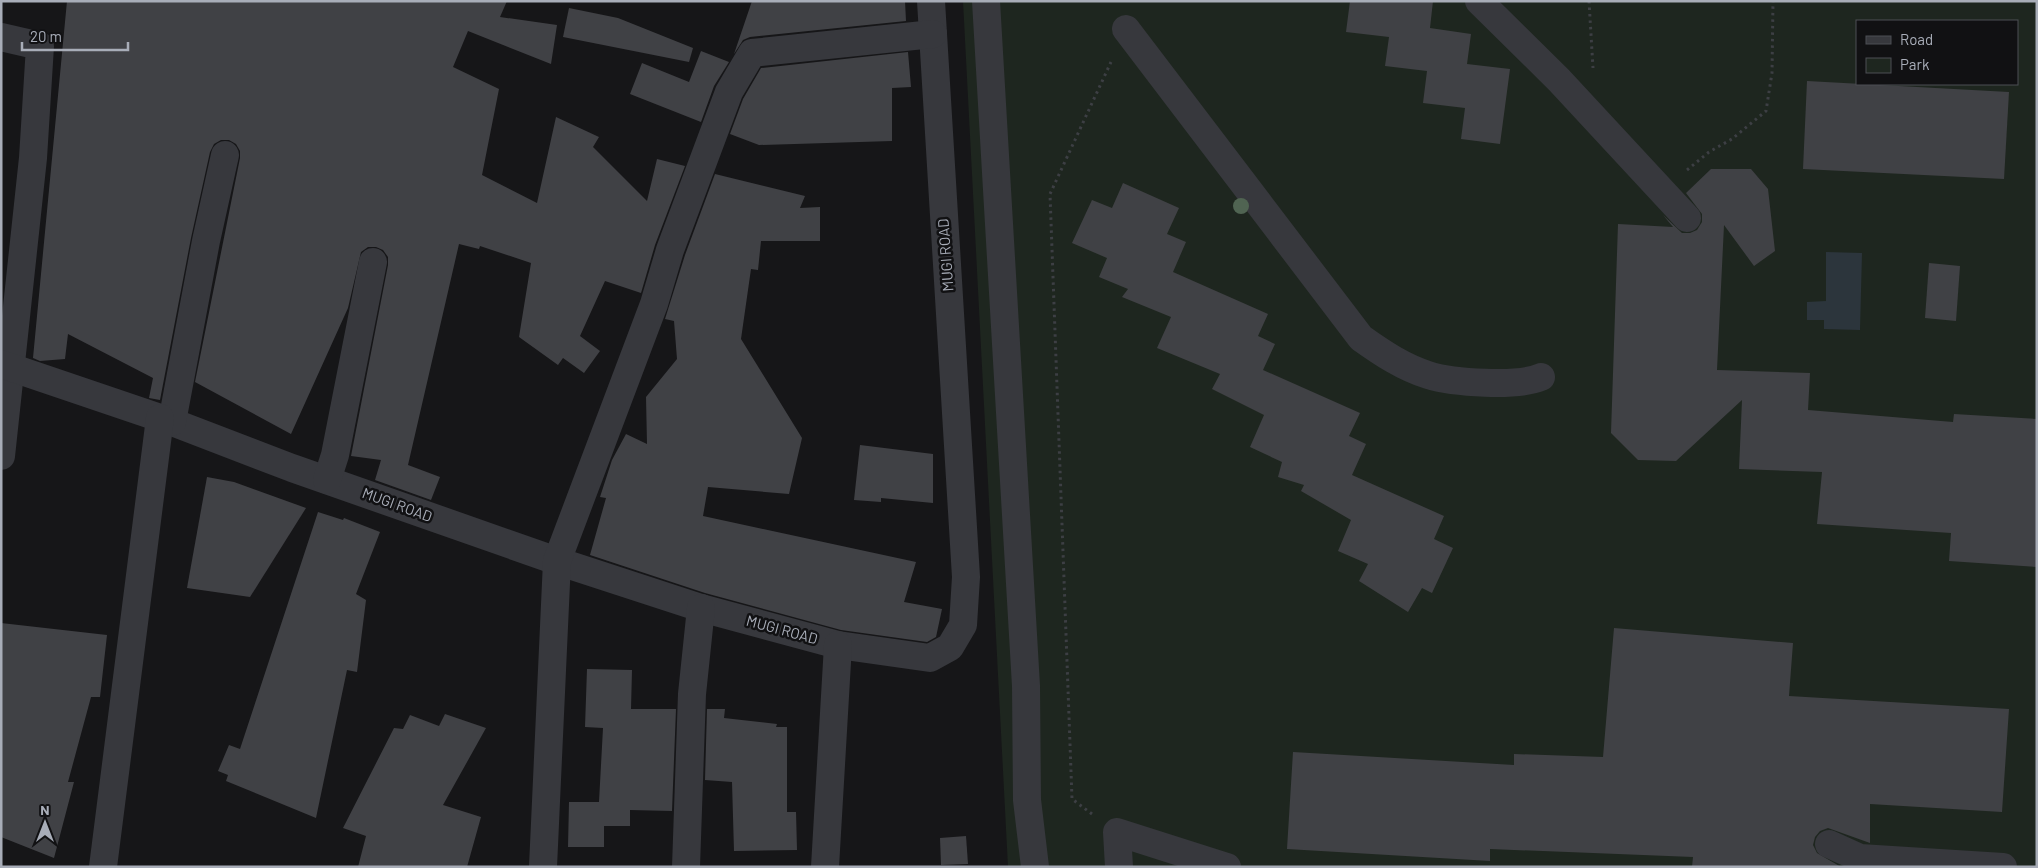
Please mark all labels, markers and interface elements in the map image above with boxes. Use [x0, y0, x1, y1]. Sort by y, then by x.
scale bar [22, 20, 129, 52]
legend [1856, 20, 2018, 85]
text: 20 m [30, 27, 62, 45]
text: Road [1900, 30, 1933, 48]
text: Park [1900, 55, 1930, 73]
street label: MUGI ROAD [933, 218, 957, 292]
street label: MUGI ROAD [360, 483, 435, 525]
street label: MUGI ROAD [745, 611, 820, 647]
north arrow [20, 798, 70, 848]
text: N [40, 801, 50, 818]

